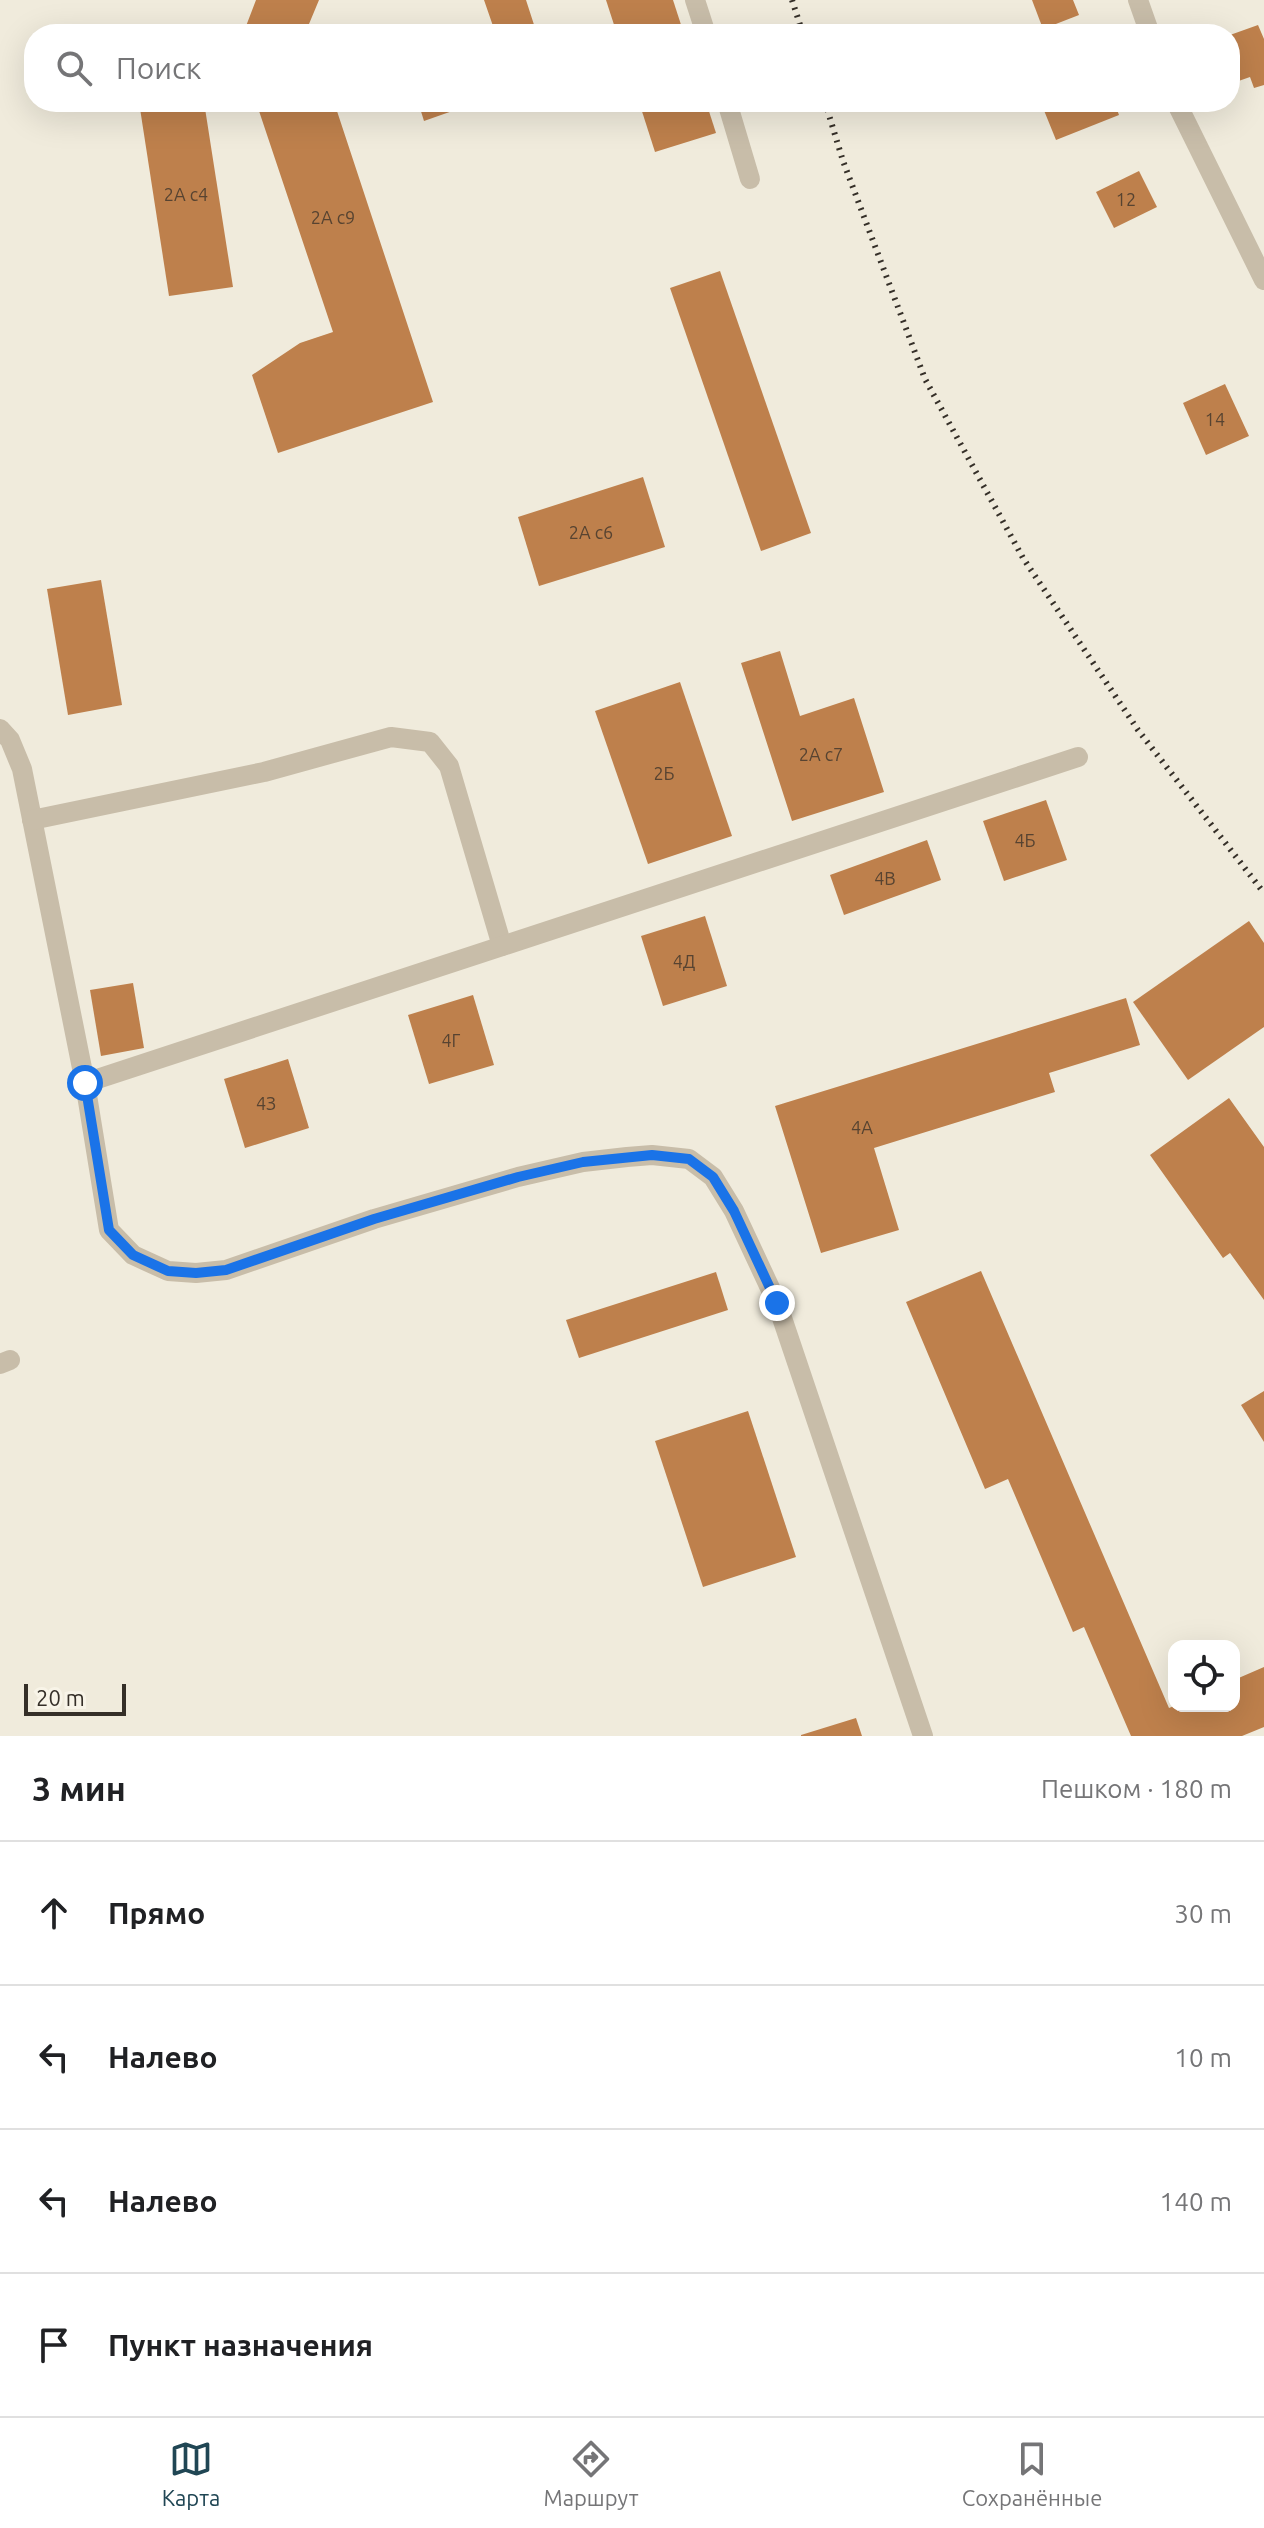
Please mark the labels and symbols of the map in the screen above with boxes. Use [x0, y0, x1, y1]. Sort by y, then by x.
house number: 2А с4 [164, 184, 208, 204]
house number: 12 [1116, 189, 1136, 209]
house number: 2А с9 [311, 207, 355, 227]
house number: 14 [1205, 409, 1225, 429]
house number: 2А с6 [569, 522, 613, 542]
house number: 2А с7 [799, 744, 843, 764]
house number: 2Б [653, 763, 675, 783]
house number: 4Б [1014, 830, 1036, 850]
house number: 4В [874, 868, 896, 888]
house number: 4Д [673, 951, 695, 971]
house number: 4Г [441, 1030, 461, 1050]
route start [67, 1065, 103, 1101]
house number: 4З [256, 1093, 276, 1113]
house number: 4А [851, 1117, 873, 1137]
route end [759, 1285, 795, 1321]
scale bar [24, 1680, 126, 1716]

